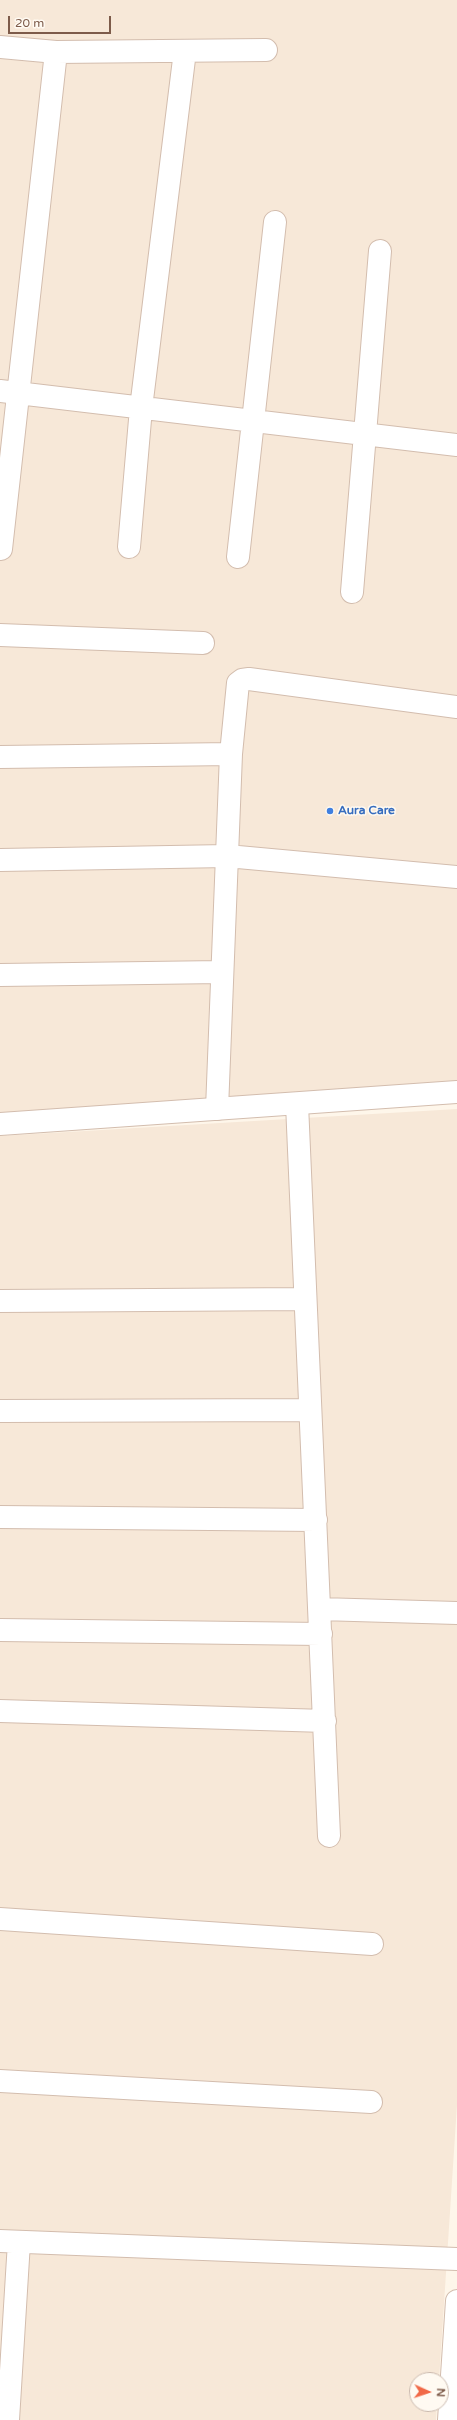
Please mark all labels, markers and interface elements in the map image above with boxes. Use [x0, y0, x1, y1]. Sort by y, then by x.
scale bar [10, 8, 113, 34]
text: 20 m [15, 16, 44, 30]
place label: Aura Care [338, 804, 395, 818]
marker: Aura Care [325, 806, 335, 816]
north arrow [409, 2372, 449, 2412]
text: N [434, 2388, 447, 2397]

